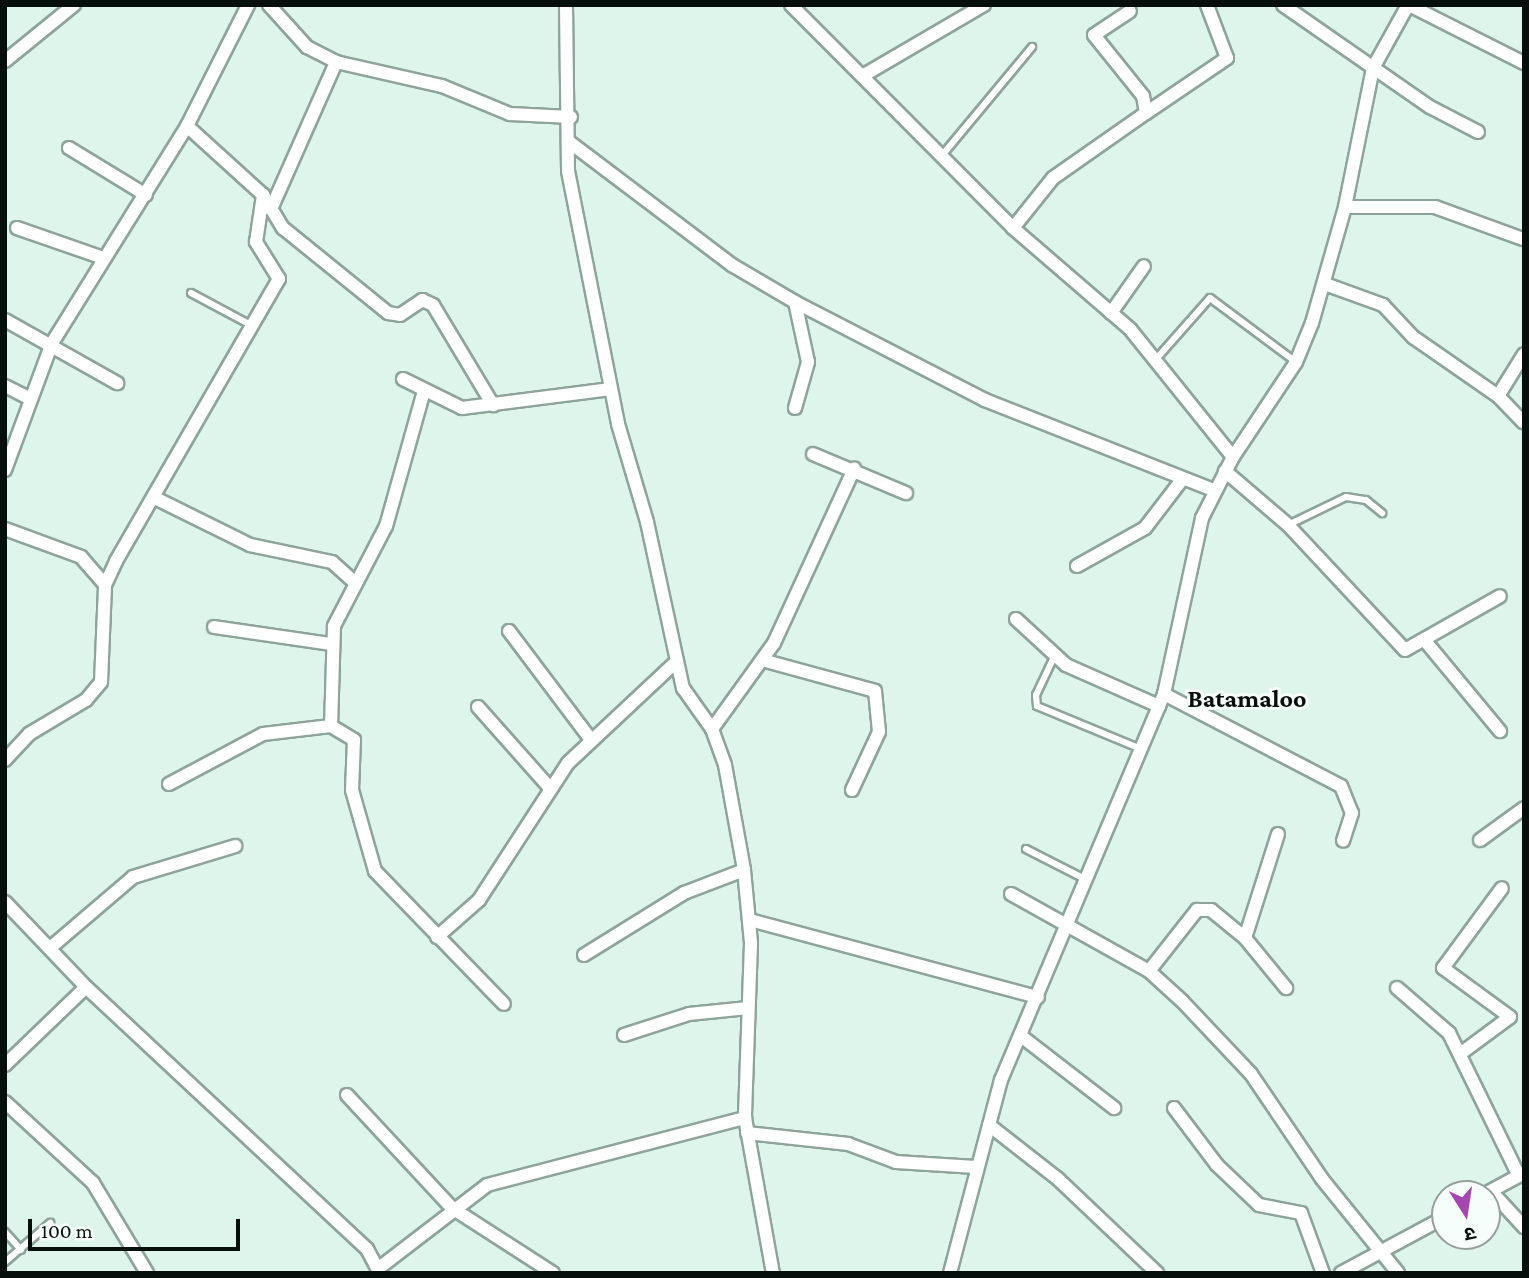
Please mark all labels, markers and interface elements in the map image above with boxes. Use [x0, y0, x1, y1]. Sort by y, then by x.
district label: Batamaloo [1187, 683, 1307, 715]
north arrow [1431, 1180, 1501, 1250]
scale bar [32, 1204, 243, 1248]
text: 100 m [41, 1219, 93, 1243]
text: उ [1462, 1223, 1478, 1246]

